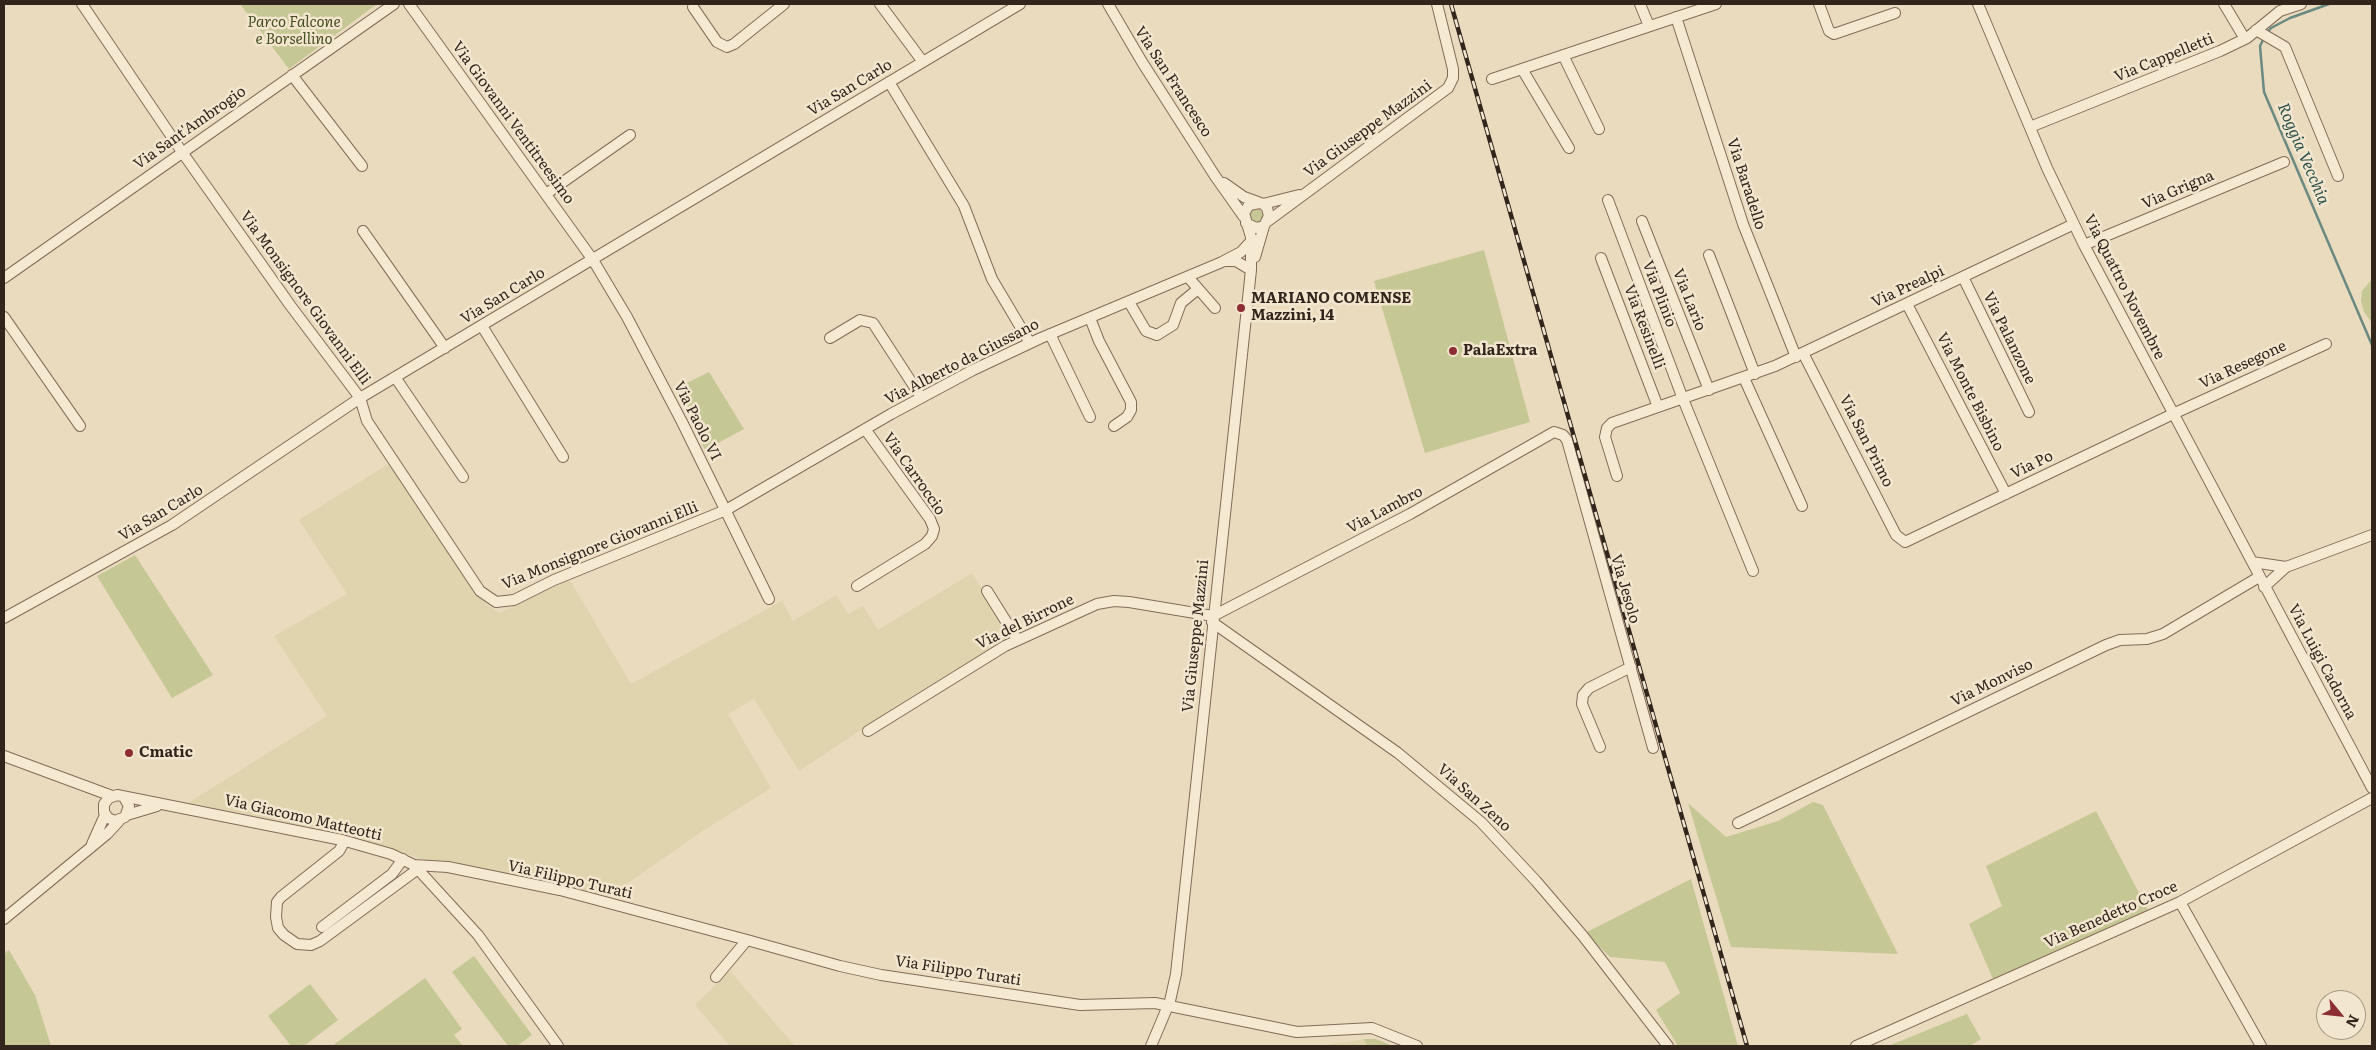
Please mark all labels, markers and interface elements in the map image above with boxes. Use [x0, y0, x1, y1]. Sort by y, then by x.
park label: Parco Falcone e Borsellino [247, 14, 341, 49]
street label: Via San Francesco [1130, 23, 1216, 141]
street label: Via Cappelletti [2112, 30, 2216, 86]
street label: Via Giovanni Ventitreesimo [448, 38, 578, 208]
street label: Via San Carlo [804, 56, 896, 120]
street label: Via Giuseppe Mazzini [1301, 77, 1435, 181]
street label: Via Sant'Ambrogio [130, 82, 250, 174]
water label: Roggia Vecchia [2273, 100, 2333, 208]
street label: Via Baradello [1723, 136, 1769, 232]
street label: Via Grigna [2139, 167, 2217, 213]
street label: Via Monsignore Giovanni Elli [236, 208, 374, 388]
street label: Via Quattro Novembre [2080, 212, 2168, 362]
street label: Via Plinio [1638, 258, 1680, 330]
street label: Via Prealpi [1869, 262, 1947, 312]
street label: Via San Carlo [457, 264, 549, 328]
street label: Via Lario [1668, 266, 1710, 334]
street label: Via Resinelli [1620, 282, 1668, 372]
street label: Via Palanzone [1979, 289, 2039, 387]
place label: MARIANO COMENSE Mazzini, 14 [1251, 290, 1411, 325]
marker: MARIANO COMENSE Mazzini, 14 [1235, 302, 1247, 314]
street label: Via Alberto da Giussano [882, 315, 1042, 409]
street label: Via Monte Bisbino [1932, 330, 2008, 454]
street label: Via Resegone [2197, 337, 2289, 393]
place label: PalaExtra [1463, 342, 1538, 360]
marker: PalaExtra [1447, 345, 1459, 357]
street label: Via Paolo VI [669, 378, 725, 464]
street label: Via San Primo [1835, 392, 1897, 490]
street label: Via Carroccio [879, 429, 949, 519]
street label: Via Po [2008, 447, 2056, 483]
street label: Via San Carlo [115, 481, 207, 545]
street label: Via Lambro [1344, 483, 1426, 537]
street label: Via Monsignore Giovanni Elli [499, 498, 701, 594]
street label: Via Jesolo [1607, 552, 1643, 626]
street label: Via Giuseppe Mazzini [1179, 559, 1213, 713]
street label: Via del Birrone [973, 591, 1077, 653]
street label: Via Luigi Cadorna [2284, 601, 2360, 723]
street label: Via Monviso [1948, 655, 2036, 711]
place label: Cmatic [139, 744, 193, 762]
marker: Cmatic [123, 747, 135, 759]
street label: Via San Zeno [1434, 760, 1514, 836]
street label: Via Giacomo Matteotti [222, 791, 384, 845]
street label: Via Filippo Turati [506, 857, 634, 903]
street label: Via Benedetto Croce [2042, 878, 2180, 952]
street label: Via Filippo Turati [894, 952, 1022, 990]
north arrow [2316, 990, 2366, 1040]
text: N [2342, 1012, 2365, 1031]

